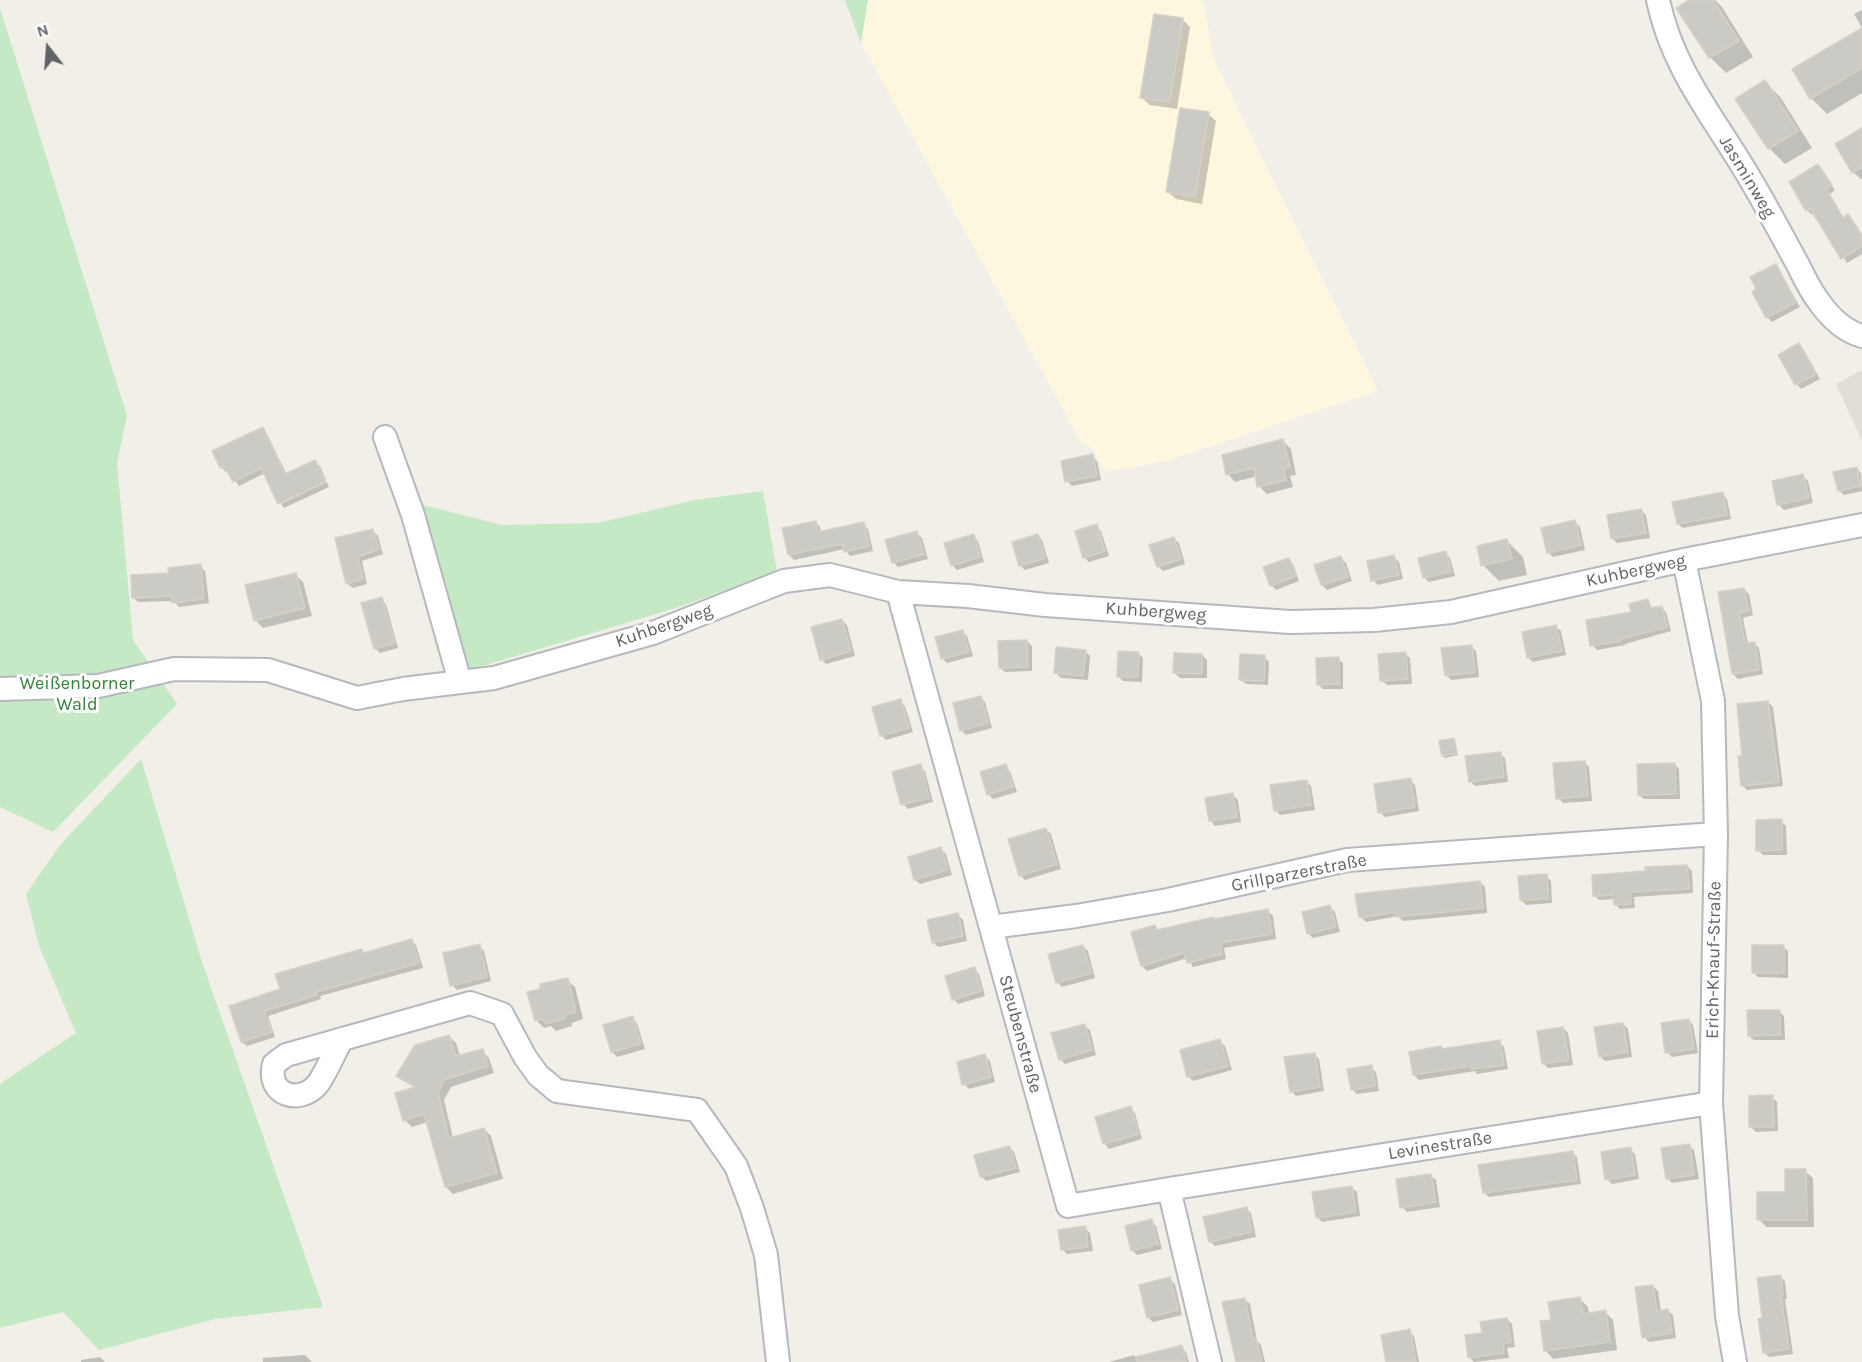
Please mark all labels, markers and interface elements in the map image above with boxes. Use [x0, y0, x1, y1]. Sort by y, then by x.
north arrow [18, 18, 78, 78]
text: N [34, 20, 51, 41]
street label: Jasminweg [1714, 132, 1780, 222]
street label: Kuhbergweg [1584, 550, 1688, 592]
street label: Kuhbergweg [1105, 598, 1207, 626]
street label: Kuhbergweg [613, 599, 715, 653]
park label: Weißenborner Wald [20, 673, 134, 716]
street label: Grillparzerstraße [1229, 849, 1369, 897]
street label: Erich-Knauf-Straße [1702, 881, 1726, 1039]
street label: Steubenstraße [994, 973, 1046, 1095]
street label: Levinestraße [1386, 1127, 1494, 1165]

